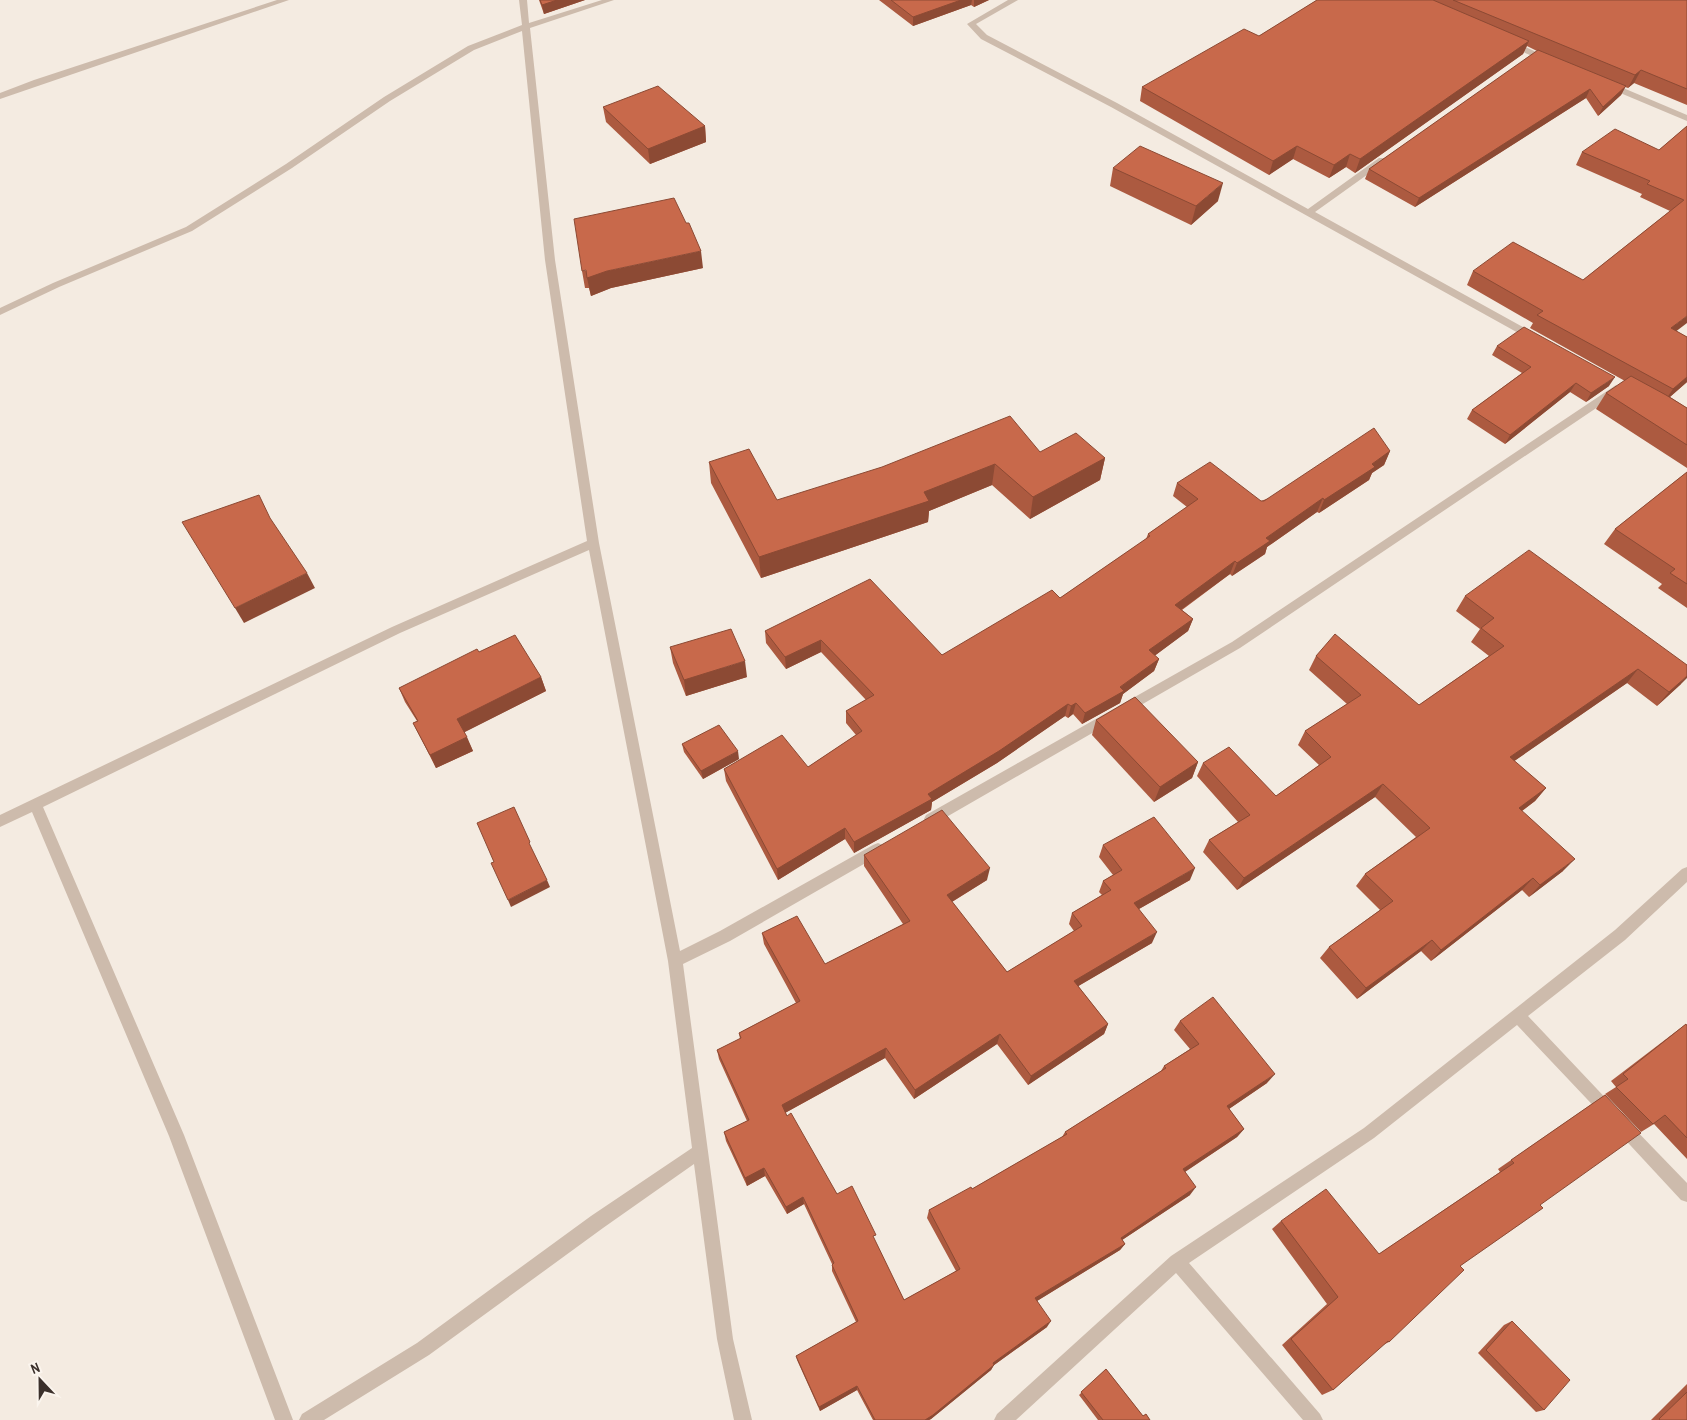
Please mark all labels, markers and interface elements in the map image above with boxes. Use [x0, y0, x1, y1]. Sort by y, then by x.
north arrow [15, 1355, 65, 1405]
text: N [28, 1358, 42, 1378]

